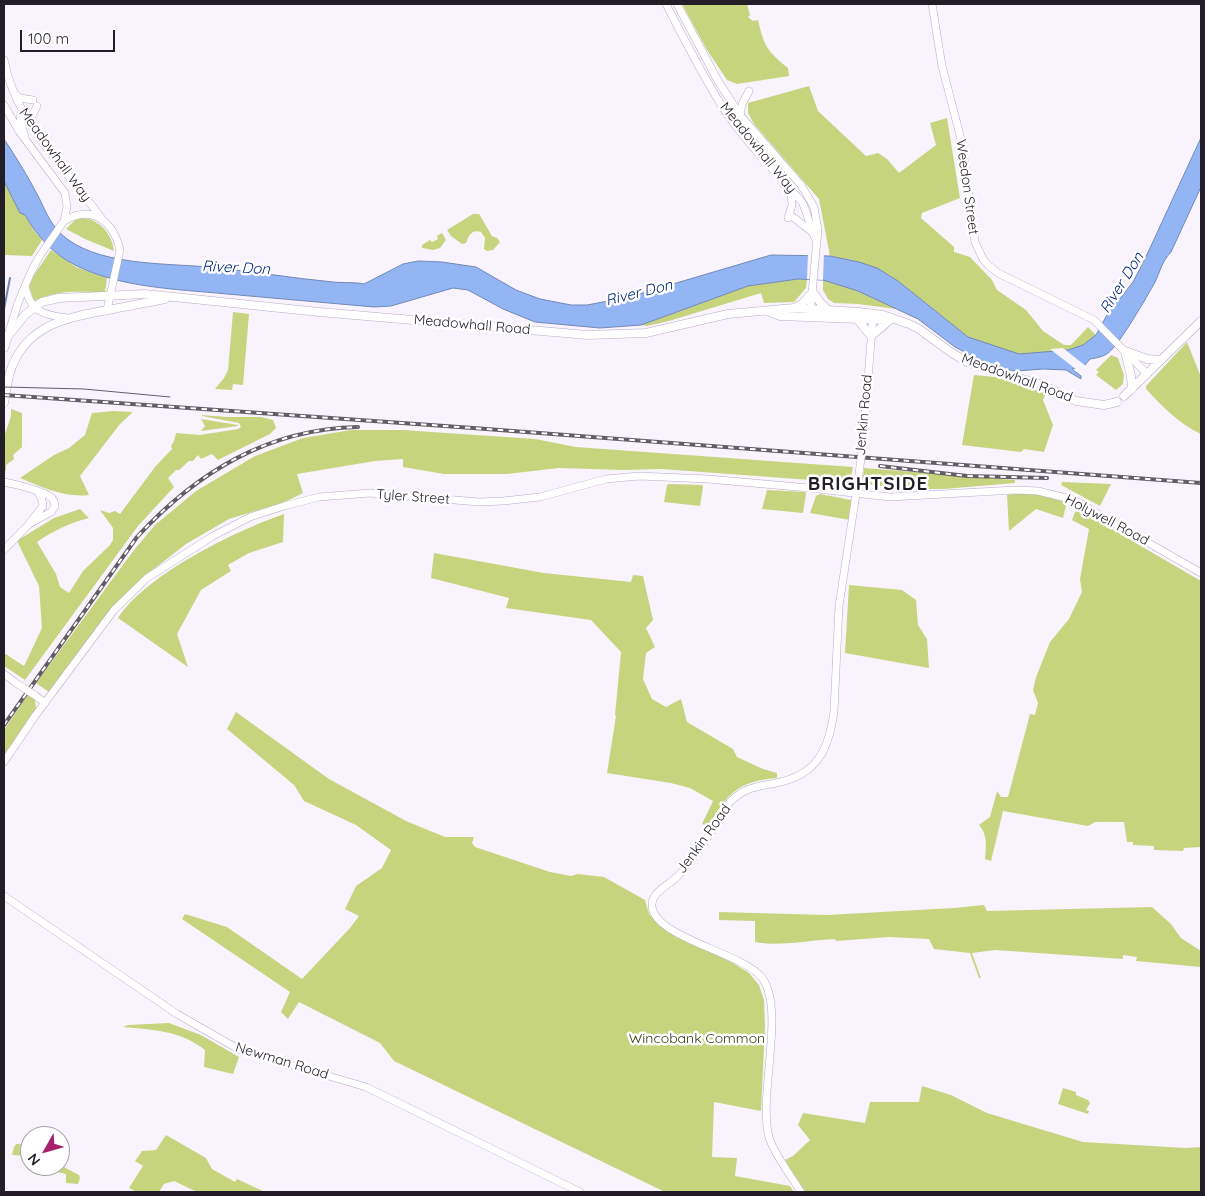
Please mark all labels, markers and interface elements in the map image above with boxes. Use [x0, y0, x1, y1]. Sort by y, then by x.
scale bar [22, 20, 118, 52]
text: 100 m [28, 29, 69, 48]
street label: Meadowhall Way [716, 99, 800, 197]
street label: Meadowhall Way [15, 105, 95, 205]
street label: Weedon Street [952, 138, 982, 236]
water label: River Don [1096, 249, 1148, 317]
water label: River Don [202, 257, 270, 279]
water label: River Don [604, 276, 674, 310]
street label: Meadowhall Road [413, 312, 531, 338]
street label: Meadowhall Road [959, 350, 1075, 406]
street label: Jenkin Road [852, 374, 876, 456]
district label: BRIGHTSIDE [806, 473, 930, 495]
street label: Tyler Street [376, 486, 450, 508]
street label: Holywell Road [1062, 491, 1152, 549]
street label: Jenkin Road [673, 801, 735, 877]
park label: Wincobank Common [629, 1031, 765, 1047]
street label: Newman Road [233, 1039, 331, 1083]
north arrow [20, 1126, 70, 1176]
text: N [24, 1150, 44, 1169]

